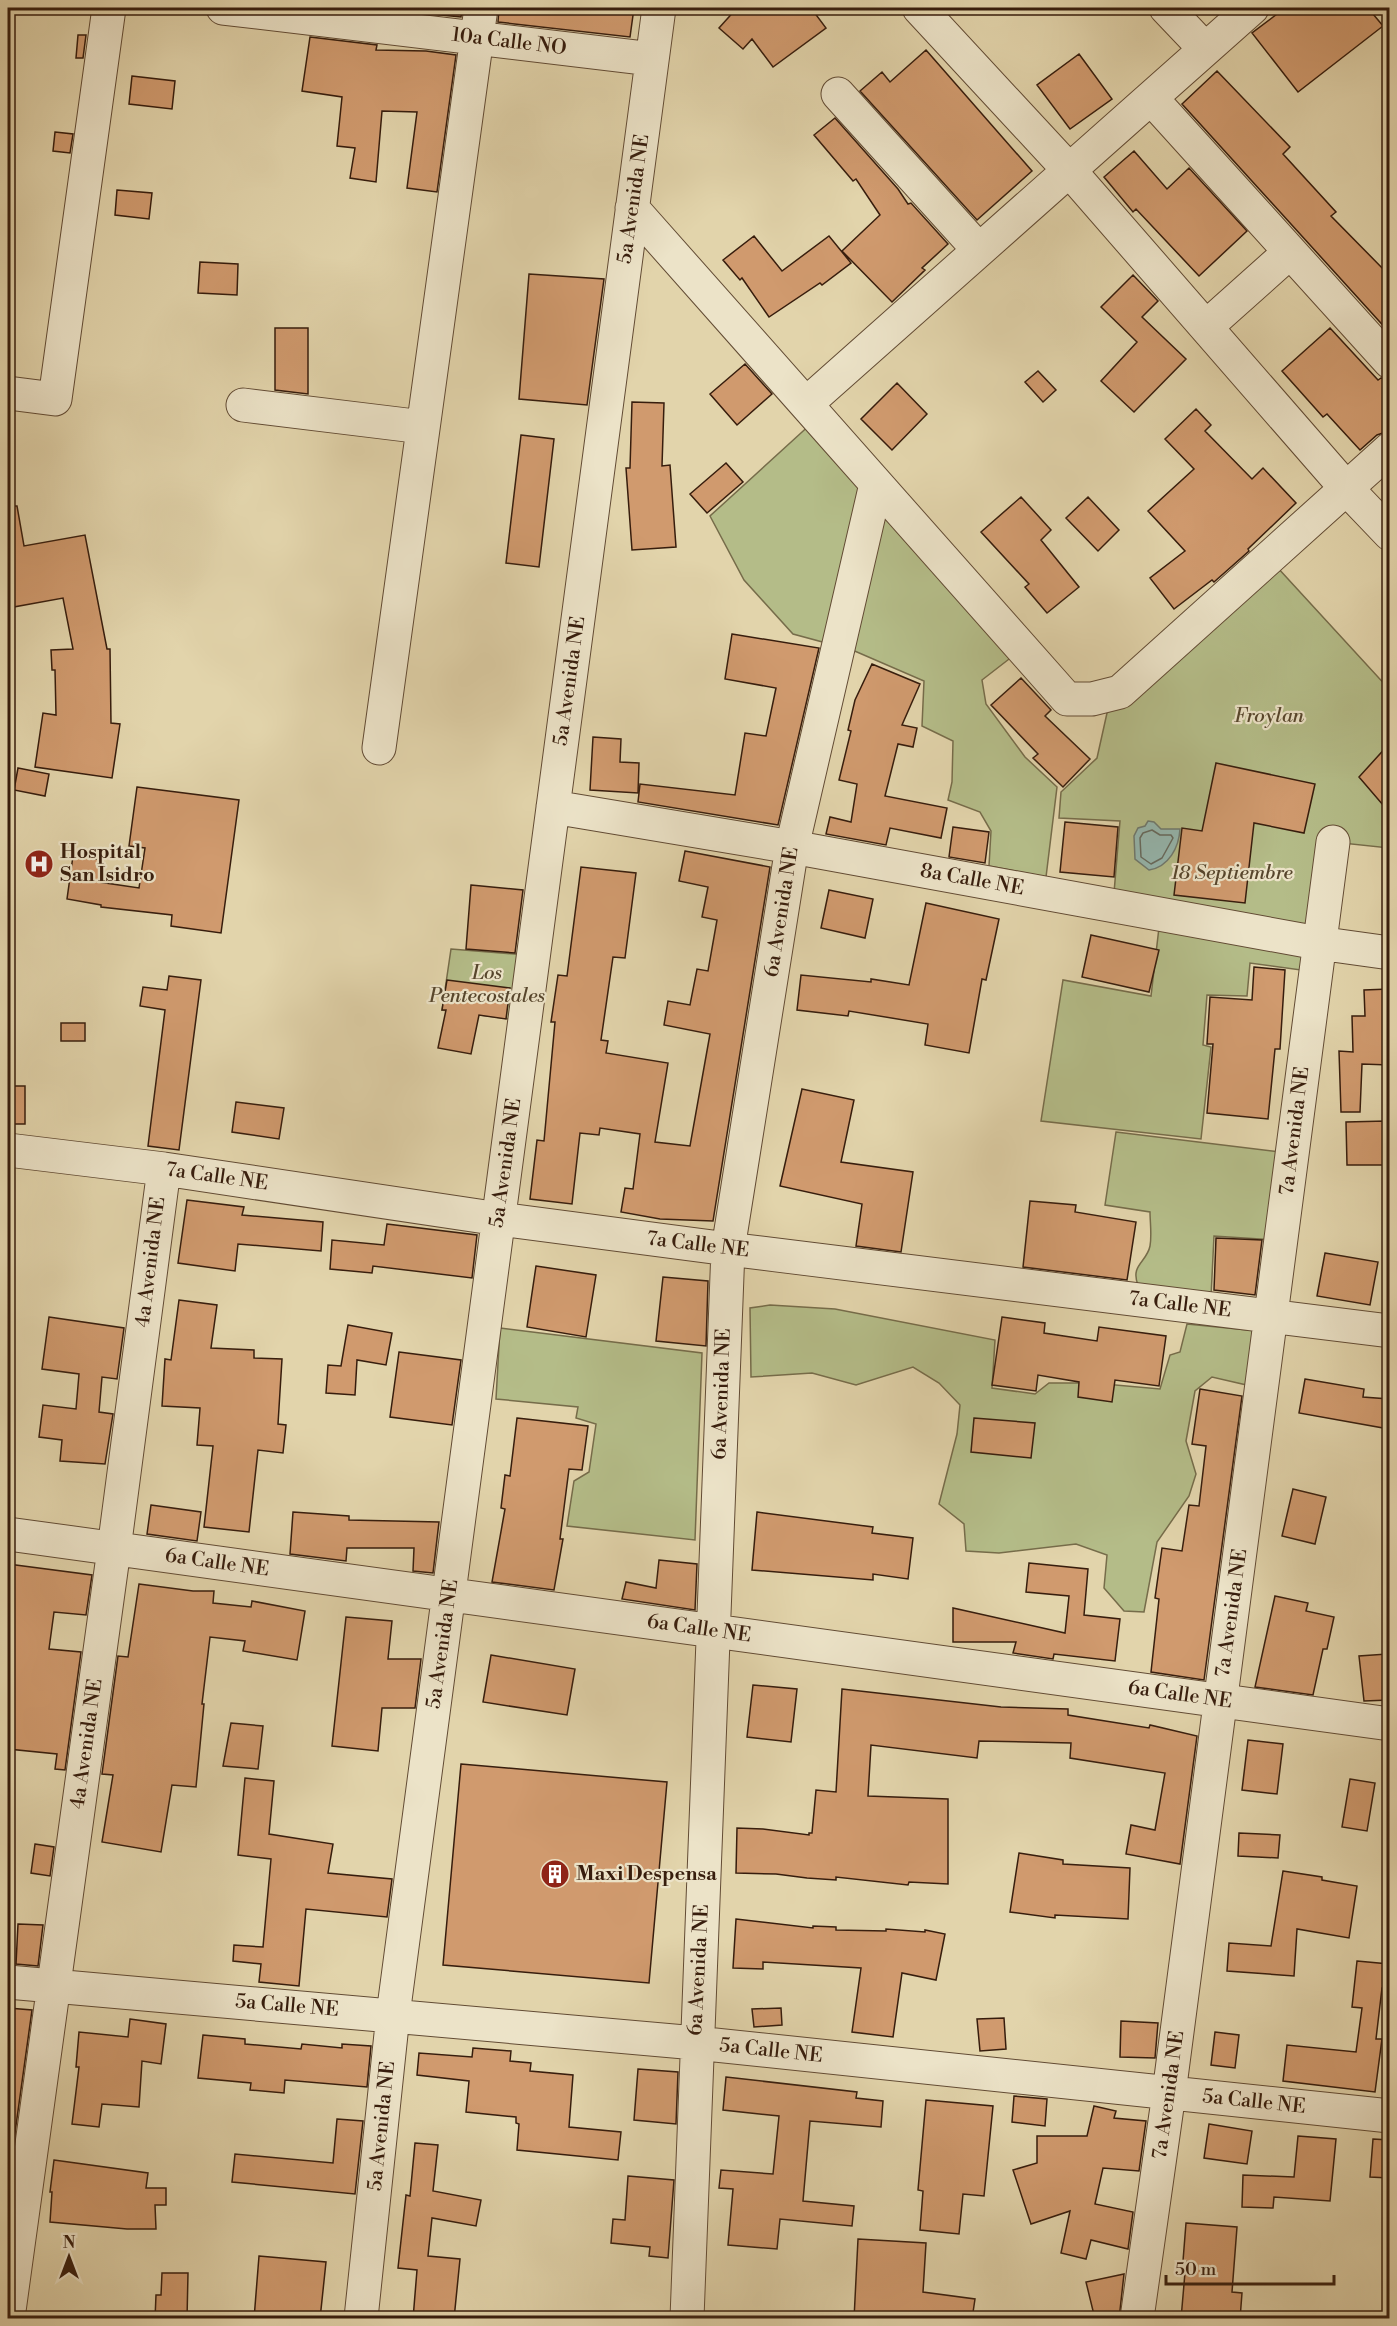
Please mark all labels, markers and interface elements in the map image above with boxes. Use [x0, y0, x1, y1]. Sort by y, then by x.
street label: 10a Calle NO [450, 23, 568, 61]
street label: 5a Avenida NE [613, 133, 655, 265]
street label: 5a Avenida NE [549, 615, 591, 747]
park label: Froylan [1234, 704, 1305, 729]
place label: Hospital San Isidro [60, 840, 155, 888]
street label: 6a Avenida NE [759, 845, 805, 979]
hospital icon: Hospital San Isidro [23, 848, 55, 880]
street label: 8a Calle NE [918, 859, 1026, 901]
park label: 18 Septiembre [1171, 861, 1293, 886]
park label: Los Pentecostales [428, 961, 545, 1009]
street label: 7a Avenida NE [1275, 1065, 1315, 1197]
street label: 5a Avenida NE [485, 1097, 527, 1229]
street label: 7a Calle NE [164, 1157, 270, 1197]
street label: 4a Avenida NE [131, 1195, 171, 1329]
street label: 7a Calle NE [645, 1226, 751, 1264]
street label: 7a Calle NE [1127, 1286, 1233, 1324]
street label: 6a Avenida NE [707, 1328, 737, 1460]
street label: 6a Calle NE [163, 1543, 271, 1583]
street label: 7a Avenida NE [1211, 1547, 1253, 1679]
street label: 5a Avenida NE [422, 1578, 464, 1710]
street label: 6a Calle NE [645, 1609, 753, 1649]
street label: 6a Calle NE [1126, 1675, 1234, 1715]
street label: 4a Avenida NE [65, 1677, 109, 1811]
building icon: Maxi Despensa [539, 1858, 571, 1890]
place label: Maxi Despensa [576, 1862, 717, 1887]
street label: 6a Avenida NE [683, 1904, 715, 2036]
street label: 5a Calle NE [234, 1989, 340, 2023]
street label: 7a Avenida NE [1148, 2029, 1190, 2161]
street label: 5a Calle NE [718, 2033, 824, 2069]
street label: 5a Avenida NE [363, 2060, 401, 2192]
street label: 5a Calle NE [1201, 2084, 1307, 2120]
north arrow [39, 2227, 99, 2287]
text: N [63, 2233, 76, 2253]
scale bar [1166, 2248, 1334, 2286]
text: 50 m [1175, 2258, 1217, 2281]

